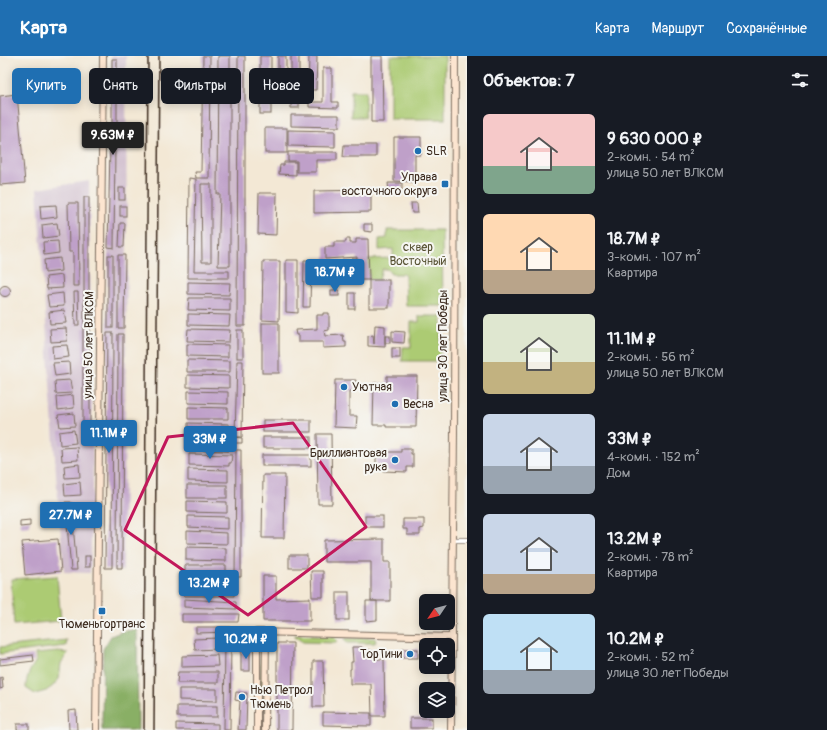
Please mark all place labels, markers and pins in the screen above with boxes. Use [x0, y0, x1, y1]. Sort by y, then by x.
pin: 9.63M ₽ [76, 122, 150, 156]
place label: SLR [426, 144, 447, 159]
marker: SLR [413, 146, 423, 156]
place label: Управа восточного округа [342, 170, 437, 199]
marker: Управа восточного округа [440, 179, 450, 189]
pin: 18.7M ₽ [298, 259, 372, 293]
place label: Уютная [352, 380, 392, 395]
marker: Уютная [339, 382, 349, 392]
place label: Весна [403, 397, 434, 412]
marker: Весна [390, 399, 400, 409]
pin: 11.1M ₽ [72, 420, 146, 454]
pin: 33M ₽ [182, 426, 238, 460]
place label: Бриллиантовая рука [310, 446, 387, 475]
marker: Бриллиантовая рука [390, 455, 400, 465]
pin: 27.7M ₽ [34, 502, 108, 536]
pin: 13.2M ₽ [172, 570, 246, 604]
marker: Тюменьгортранс [97, 606, 107, 616]
place label: Тюменьгортранс [59, 617, 145, 632]
pin: 10.2M ₽ [209, 626, 283, 660]
place label: ТорТини [360, 647, 403, 662]
marker: ТорТини [405, 649, 415, 659]
place label: Нью Петрол Тюмень [250, 683, 313, 712]
marker: Нью Петрол Тюмень [237, 692, 247, 702]

